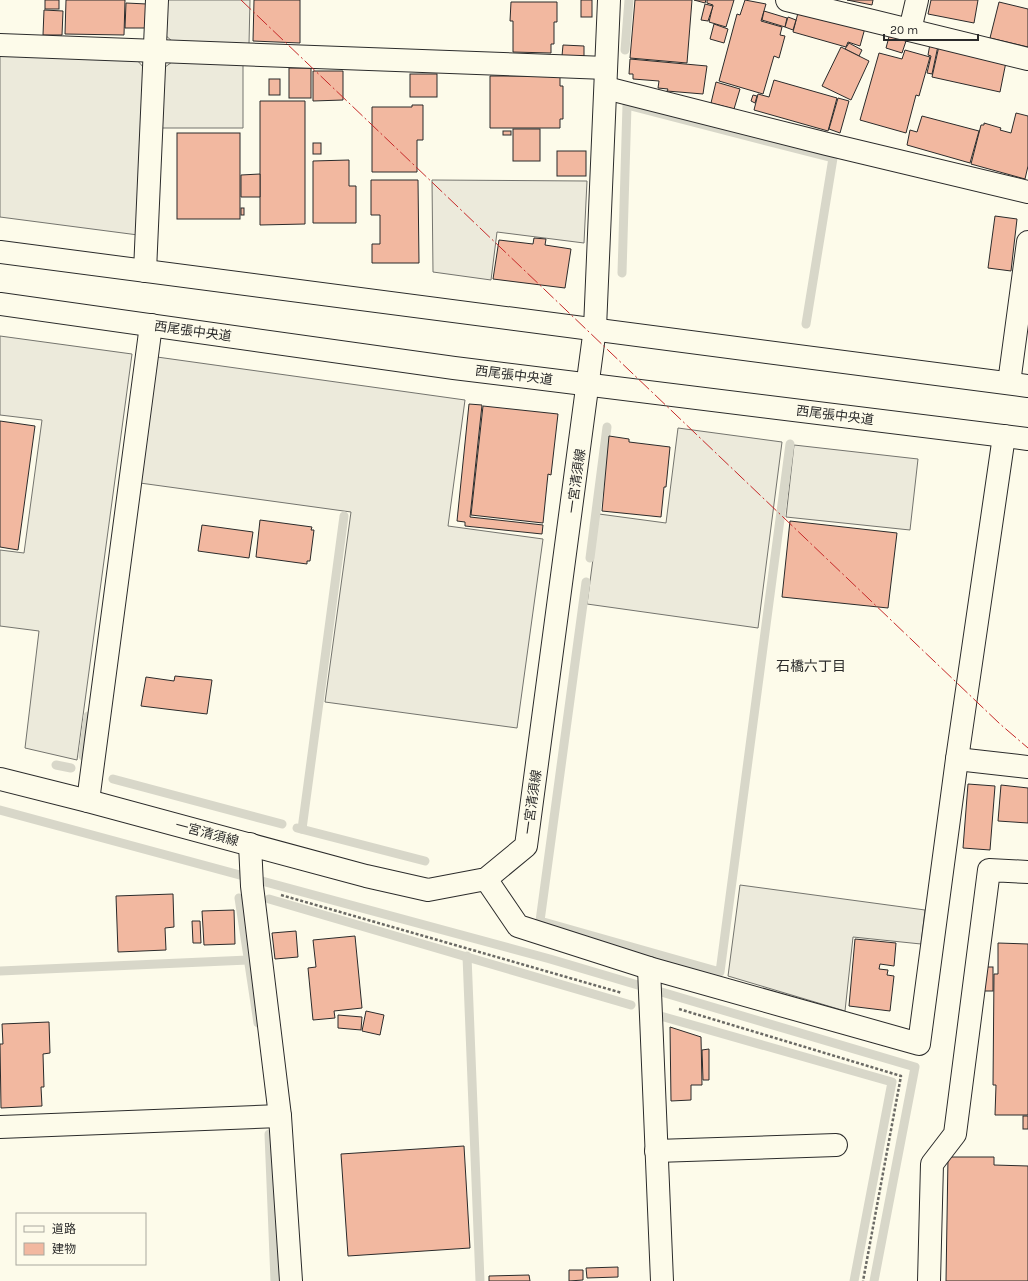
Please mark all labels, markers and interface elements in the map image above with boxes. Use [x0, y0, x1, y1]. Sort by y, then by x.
scale bar [884, 16, 978, 42]
text: 20 m [890, 23, 918, 37]
street label: 西尾張中央道 [153, 318, 233, 344]
street label: 西尾張中央道 [474, 363, 554, 387]
street label: 西尾張中央道 [795, 403, 875, 427]
street label: 一宮清須線 [564, 448, 588, 514]
district label: 石橋六丁目 [776, 658, 846, 675]
street label: 一宮清須線 [520, 769, 544, 835]
street label: 一宮清須線 [174, 817, 240, 849]
legend [16, 1213, 146, 1265]
text: 道路 [52, 1222, 76, 1236]
text: 建物 [52, 1242, 76, 1256]

